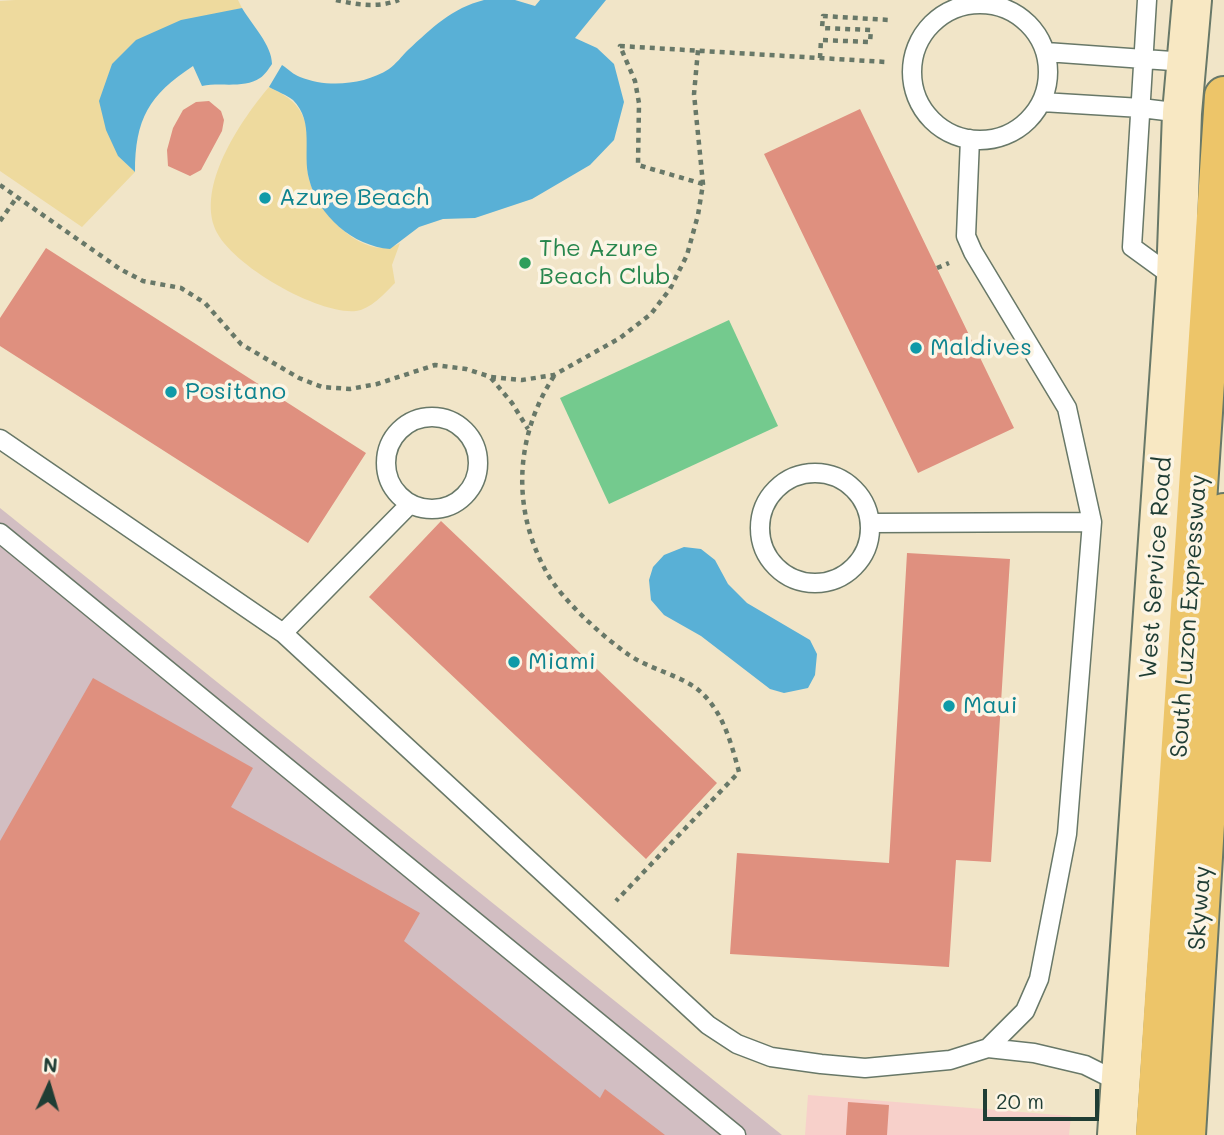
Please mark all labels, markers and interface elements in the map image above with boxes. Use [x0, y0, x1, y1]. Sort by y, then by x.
place label: Azure Beach [279, 184, 429, 212]
marker: Azure Beach [257, 190, 273, 206]
place label: The Azure Beach Club [539, 235, 671, 291]
marker: The Azure Beach Club [517, 255, 533, 271]
place label: Maldives [930, 334, 1032, 362]
marker: Maldives [908, 340, 924, 356]
place label: Positano [185, 378, 286, 406]
marker: Positano [163, 384, 179, 400]
street label: West Service Road [1134, 456, 1178, 680]
street label: South Luzon Expressway [1165, 473, 1213, 759]
place label: Miami [528, 648, 596, 676]
marker: Miami [506, 654, 522, 670]
place label: Maui [963, 692, 1018, 720]
marker: Maui [941, 698, 957, 714]
street label: Skyway [1183, 865, 1217, 951]
north arrow [14, 1051, 84, 1121]
text: N [42, 1052, 59, 1078]
scale bar [986, 1076, 1102, 1120]
text: 20 m [996, 1087, 1044, 1114]

